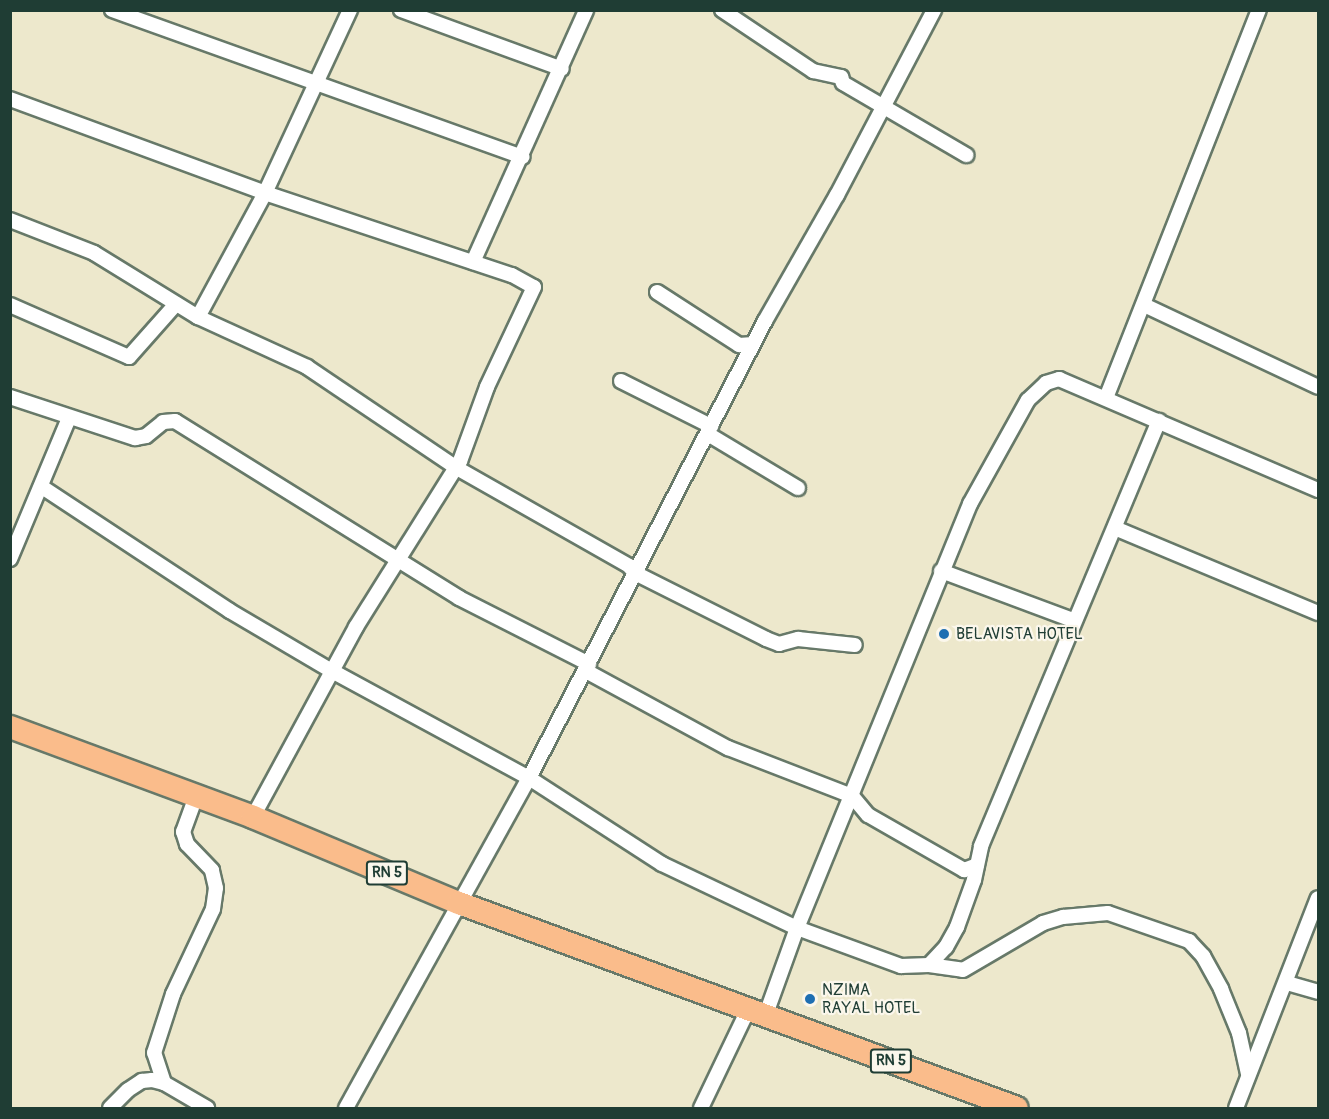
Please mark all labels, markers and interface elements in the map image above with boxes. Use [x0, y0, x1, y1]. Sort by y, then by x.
place label: BELAVISTA HOTEL [956, 624, 1083, 644]
marker: BELAVISTA HOTEL [937, 627, 951, 641]
road number: RN 5 [364, 861, 410, 885]
place label: NZIMA RAYAL HOTEL [822, 980, 920, 1018]
marker: NZIMA RAYAL HOTEL [803, 992, 817, 1006]
road number: RN 5 [868, 1049, 914, 1073]

